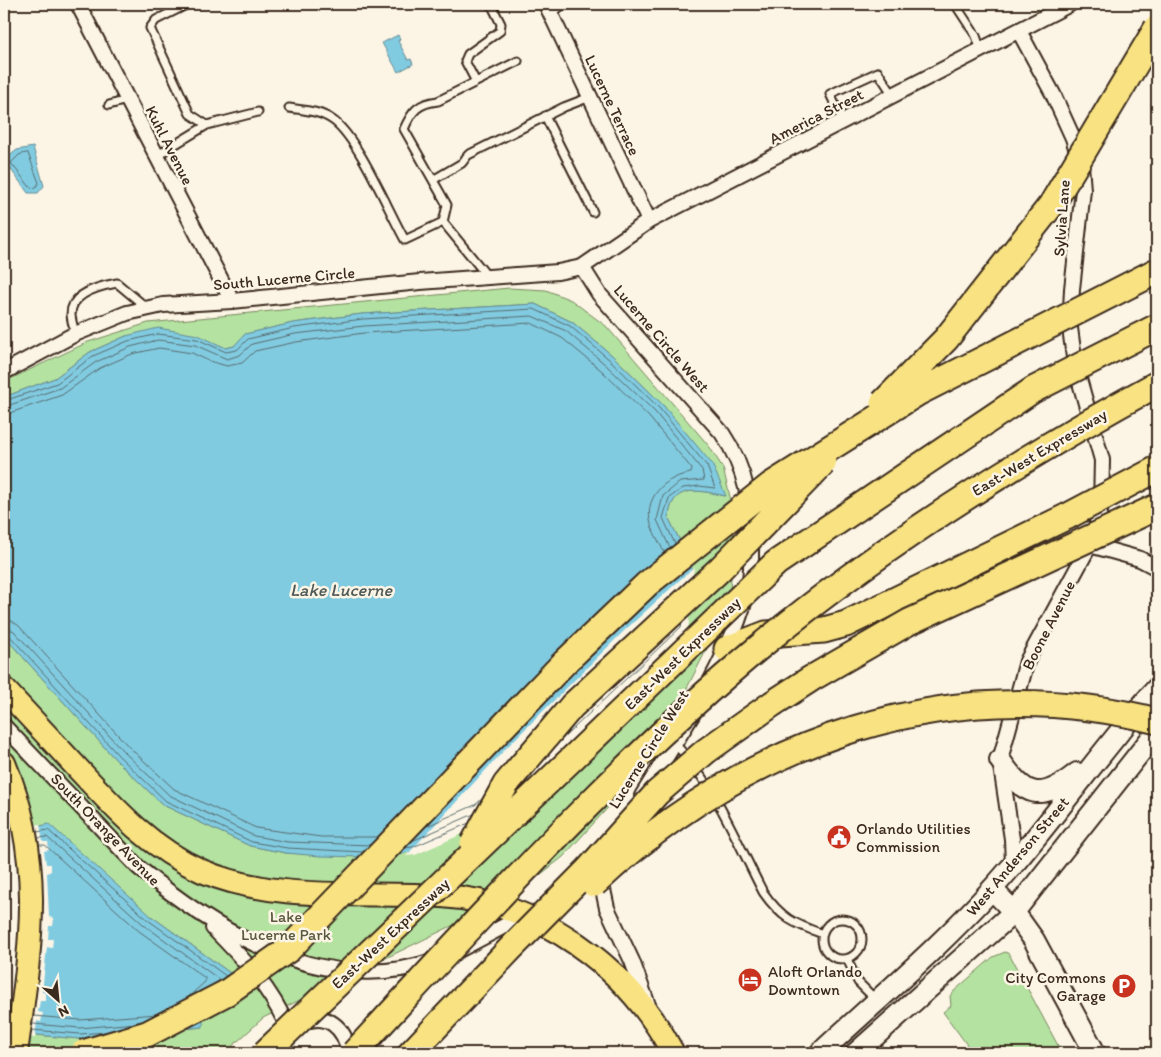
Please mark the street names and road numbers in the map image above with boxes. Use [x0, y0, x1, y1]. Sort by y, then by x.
street label: Lucerne Terrace [581, 52, 644, 159]
street label: America Street [766, 85, 866, 148]
street label: Kuhl Avenue [141, 102, 198, 188]
street label: Sylvia Lane [1049, 179, 1074, 257]
street label: South Lucerne Circle [212, 263, 356, 294]
street label: Lucerne Circle West [610, 281, 714, 396]
street label: East-West Expressway [968, 404, 1111, 500]
street label: Boone Avenue [1018, 577, 1079, 673]
street label: East-West Expressway [620, 593, 745, 714]
street label: Lucerne Circle West [604, 686, 693, 812]
street label: South Orange Avenue [47, 769, 164, 890]
street label: West Anderson Street [962, 793, 1073, 920]
street label: East-West Expressway [327, 873, 454, 993]

